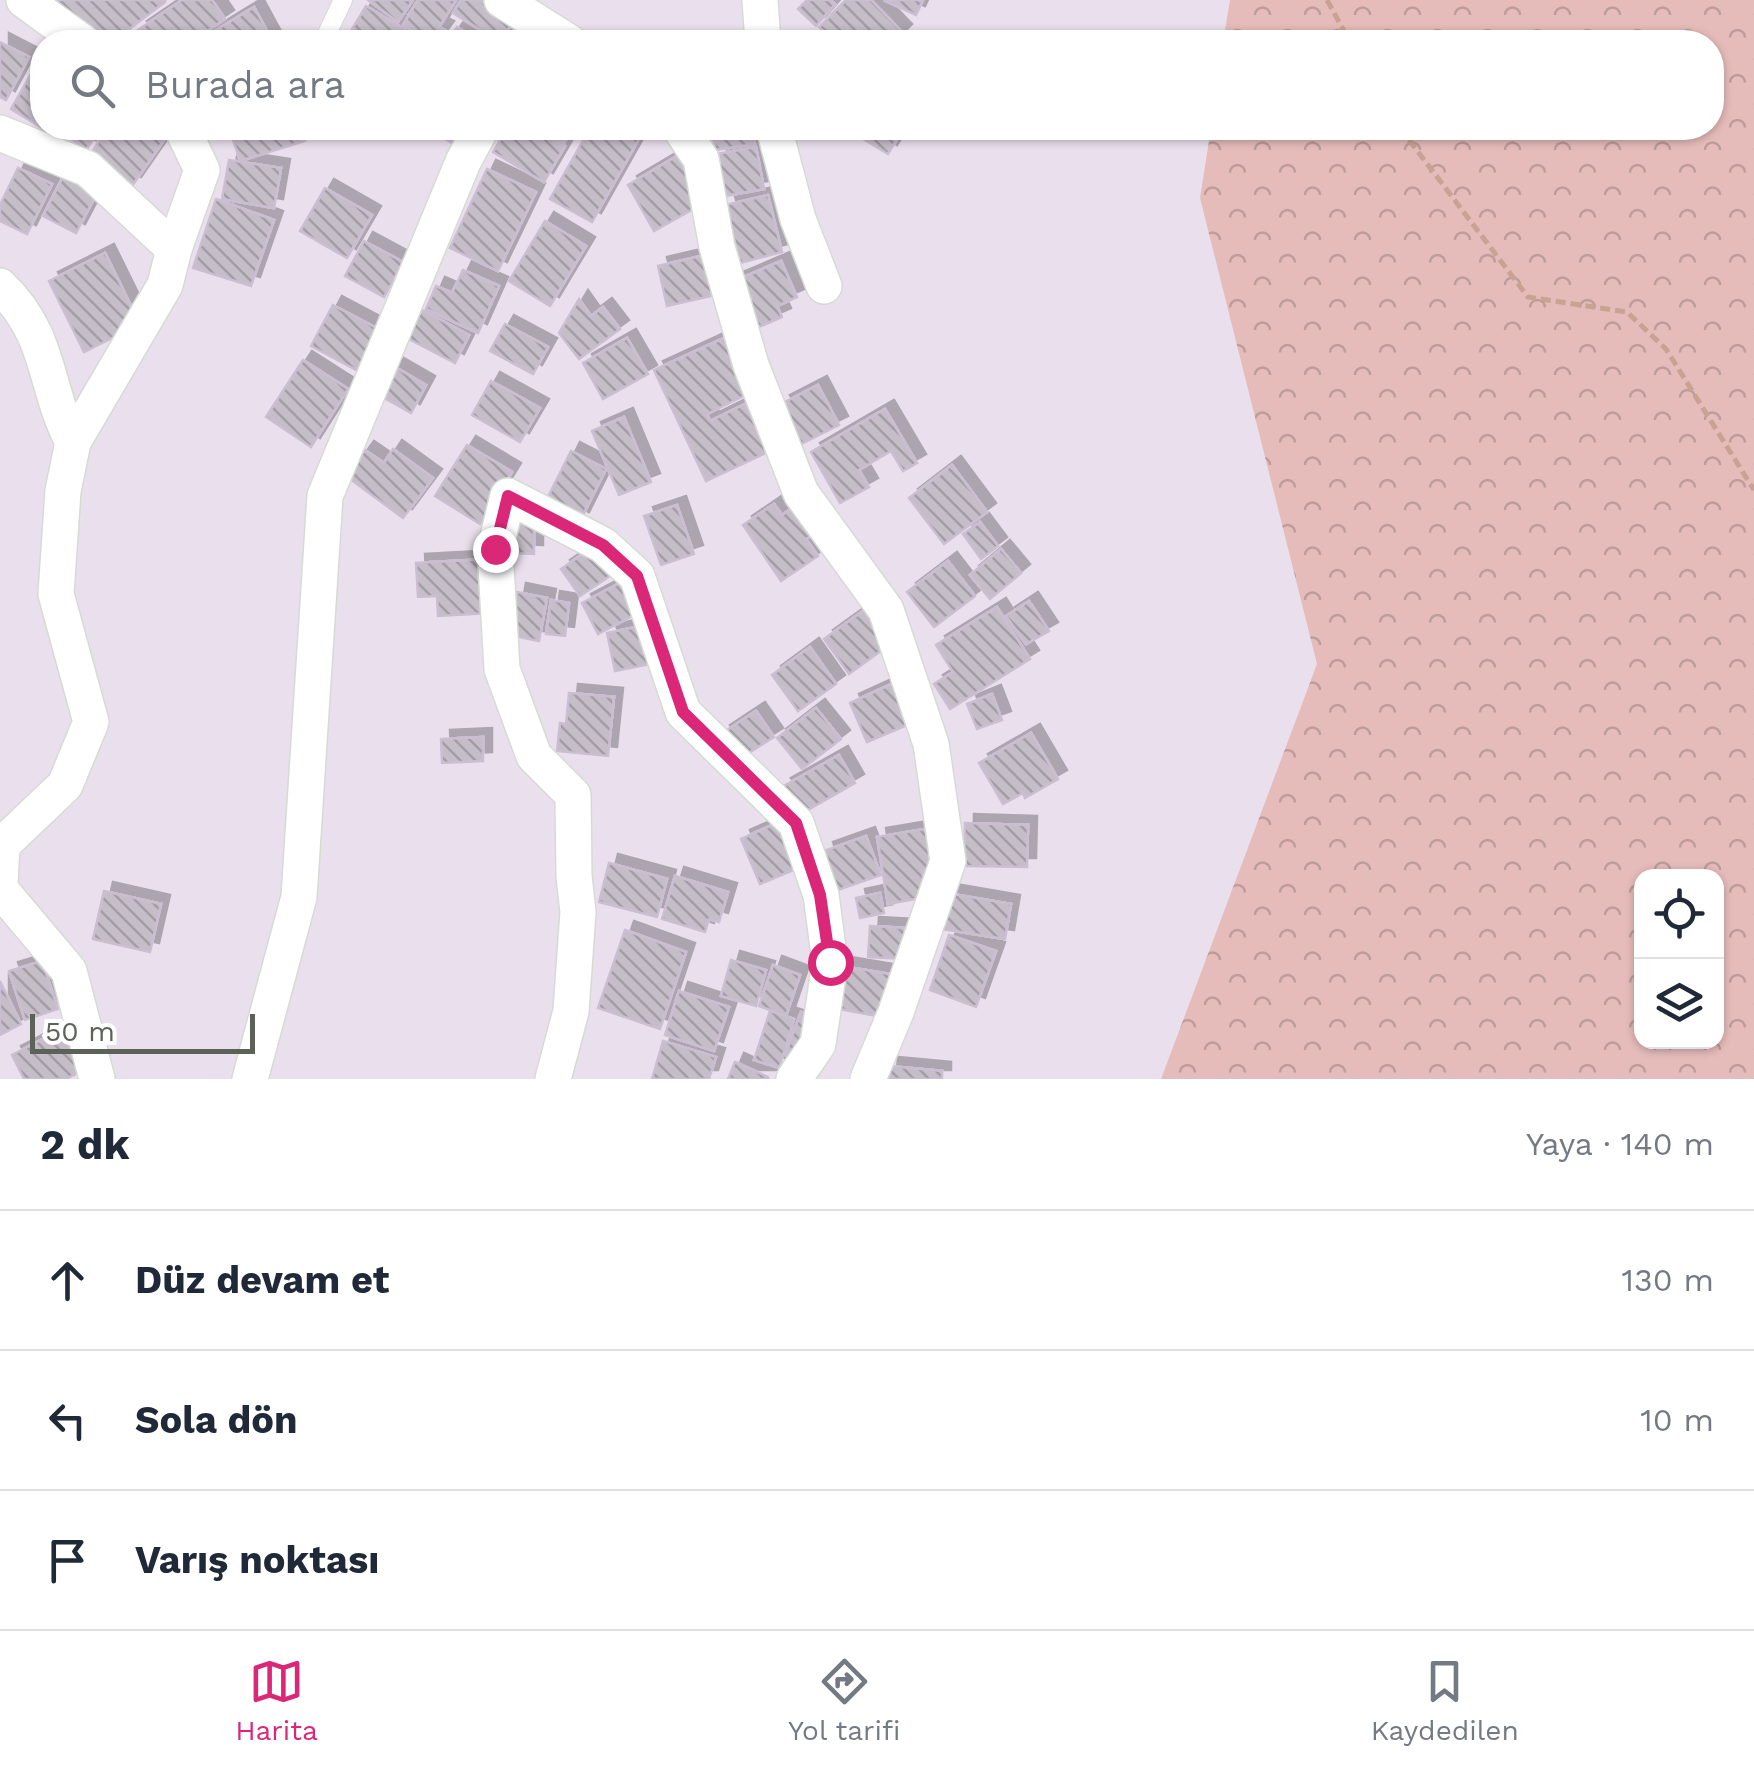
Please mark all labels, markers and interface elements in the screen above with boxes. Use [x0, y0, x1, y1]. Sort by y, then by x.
search box [30, 30, 1724, 140]
icon: search [65, 58, 120, 113]
text: Burada ara [145, 63, 345, 107]
route end [473, 527, 519, 573]
map controls [1634, 869, 1724, 1049]
button: locate [1634, 869, 1724, 959]
route start [808, 940, 854, 986]
button: layers [1634, 959, 1724, 1049]
scale bar [30, 1009, 255, 1054]
text: 50 m [45, 1015, 115, 1048]
text: 2 dk [40, 1120, 130, 1169]
text: Yaya · 140 m [1526, 1125, 1714, 1163]
icon: ahead [40, 1253, 95, 1308]
text: Düz devam et [135, 1258, 389, 1302]
text: 130 m [1622, 1261, 1714, 1299]
icon: left [40, 1393, 95, 1448]
text: Sola dön [135, 1398, 298, 1442]
text: 10 m [1640, 1401, 1714, 1439]
icon: arrive [40, 1533, 95, 1588]
text: Varış noktası [135, 1538, 379, 1582]
tab: Harita [235, 1654, 318, 1747]
tab: Yol tarifi [788, 1654, 900, 1747]
tab: Kaydedilen [1371, 1654, 1519, 1747]

